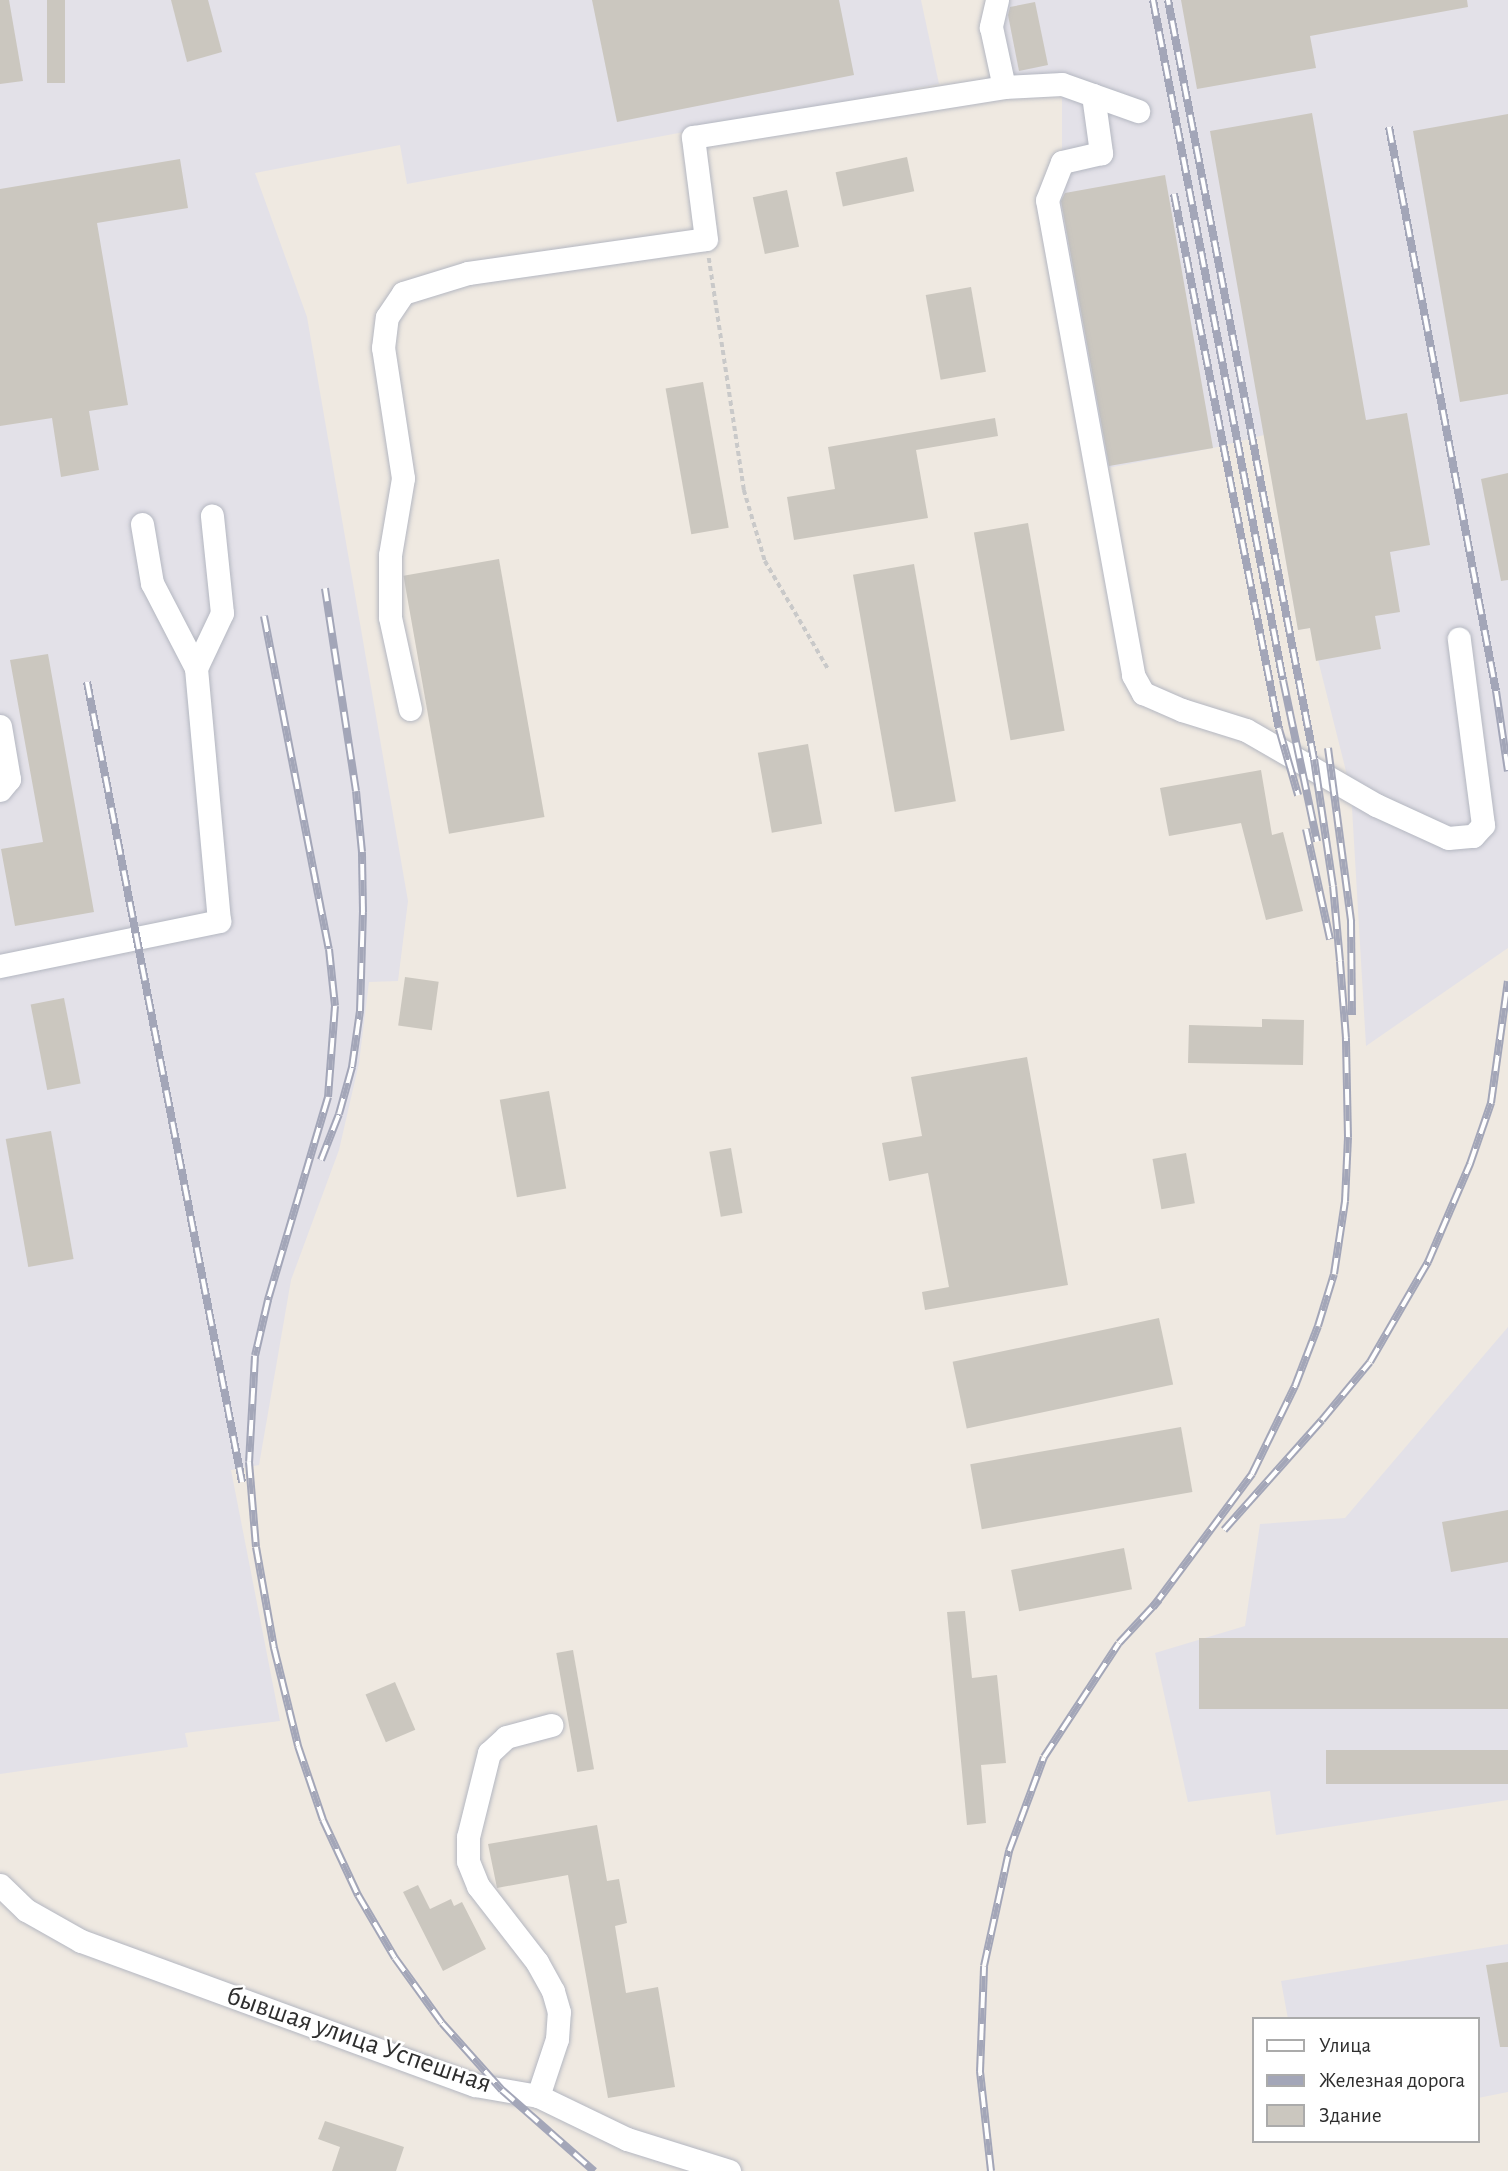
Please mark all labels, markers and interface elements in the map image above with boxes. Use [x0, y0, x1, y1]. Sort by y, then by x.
street label: бывшая улица Успешная [222, 1979, 496, 2101]
legend [1252, 2017, 1480, 2143]
text: Улица [1319, 2035, 1371, 2056]
text: Железная дорога [1319, 2070, 1465, 2091]
text: Здание [1319, 2105, 1382, 2126]

